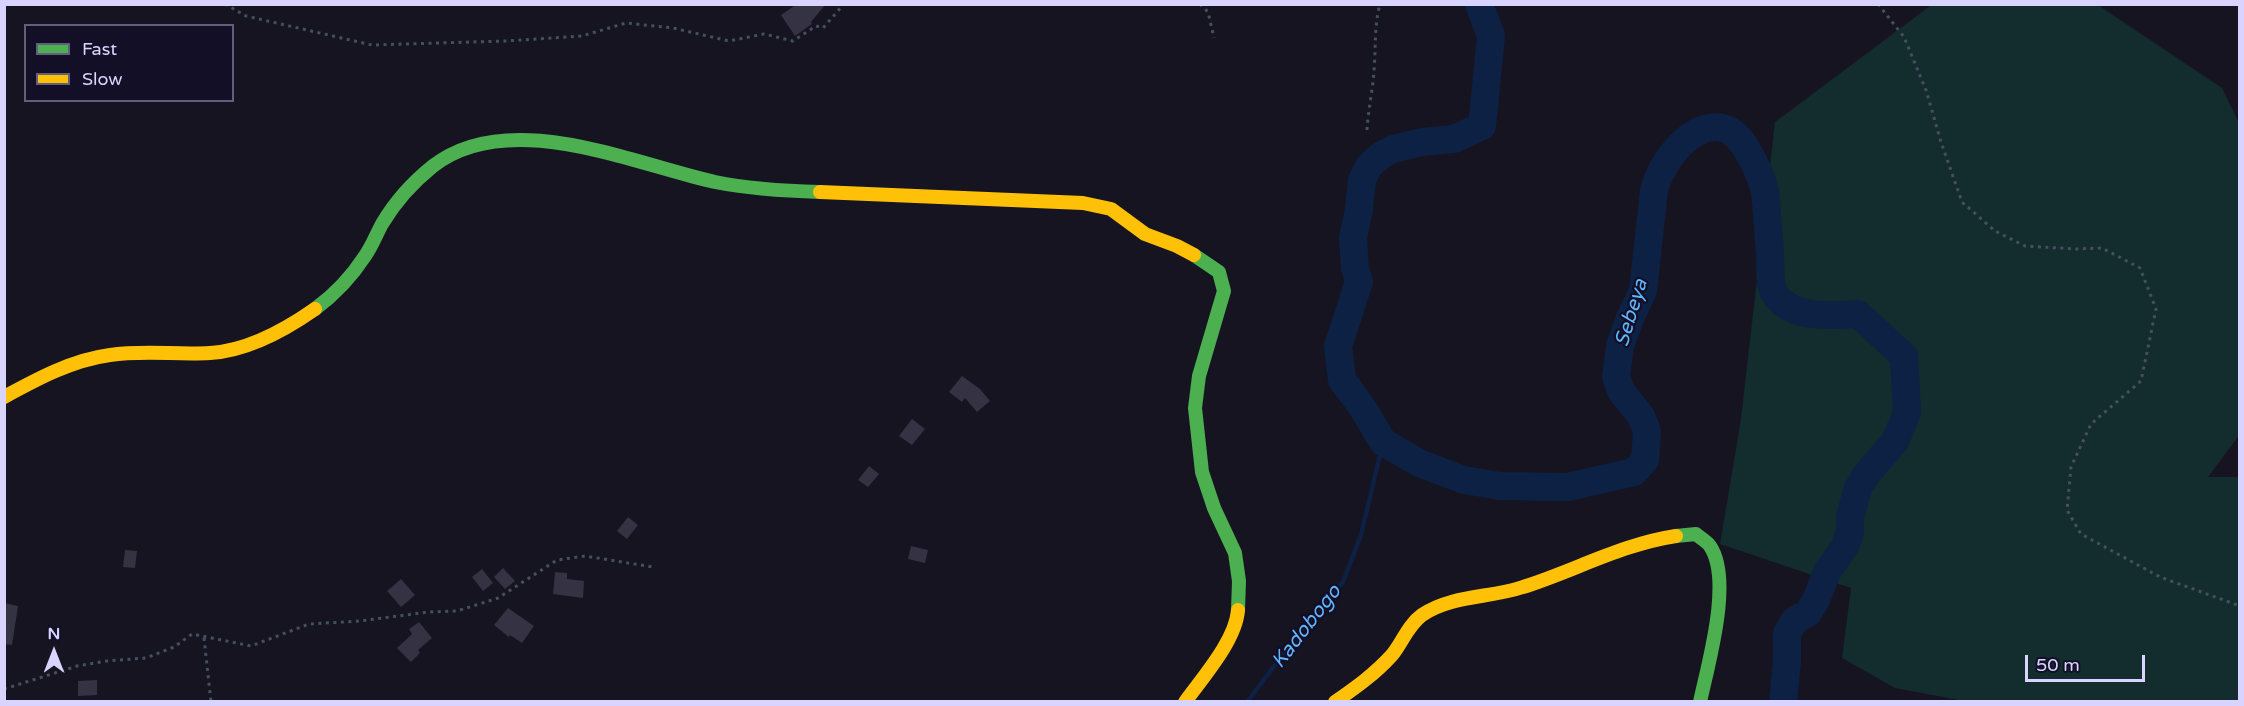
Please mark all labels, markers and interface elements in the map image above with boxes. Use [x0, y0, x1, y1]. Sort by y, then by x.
legend [24, 24, 234, 102]
text: Fast [82, 38, 117, 60]
text: Slow [82, 68, 123, 90]
water label: Sebeya [1610, 276, 1654, 350]
water label: Kadobogo [1267, 581, 1347, 673]
north arrow [24, 622, 84, 682]
text: N [48, 624, 60, 644]
scale bar [2028, 643, 2148, 681]
text: 50 m [2036, 654, 2080, 676]

